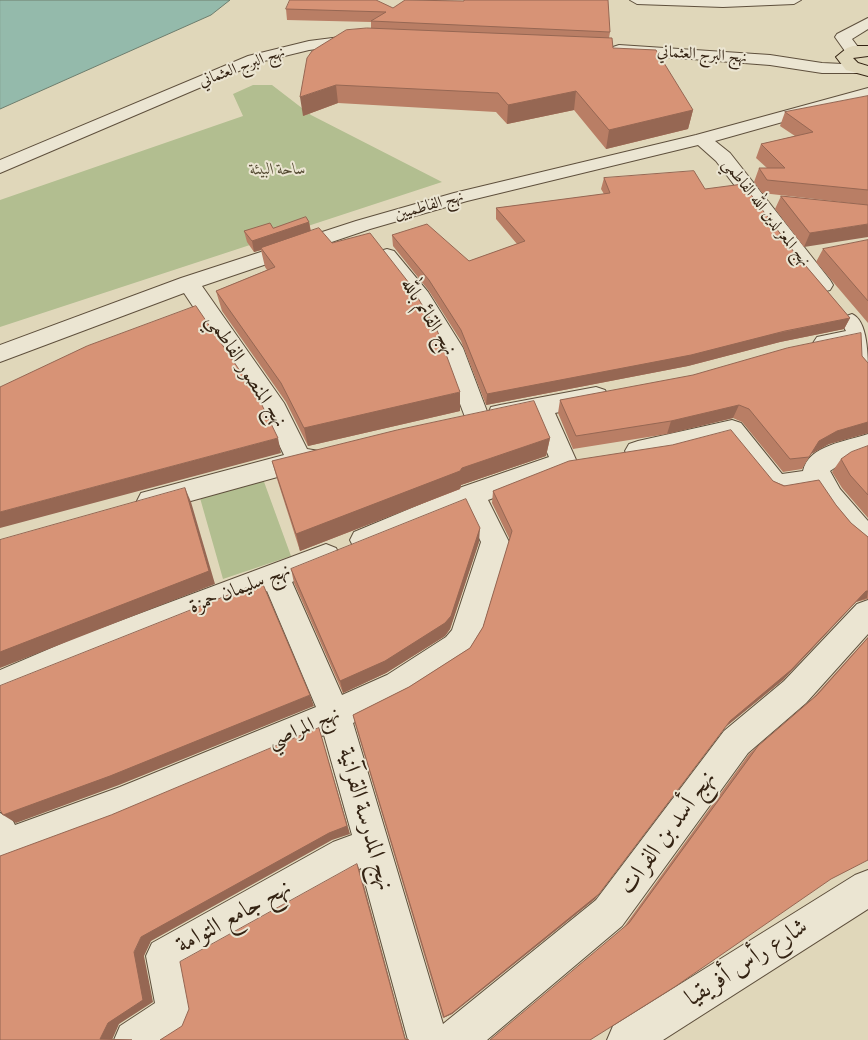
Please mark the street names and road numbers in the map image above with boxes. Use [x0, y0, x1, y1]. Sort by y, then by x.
street label: نهج البرج العثماني [656, 42, 748, 68]
street label: نهج البرج العثماني [196, 43, 288, 91]
street label: نهج المعز لدين الله الفاطمي [718, 155, 814, 271]
street label: نهج الفاطميين [392, 187, 466, 225]
street label: نهج القائم بالله [395, 274, 461, 360]
street label: نهج المنصور الفاطمي [200, 310, 292, 432]
street label: نهج سليمان حمزة [186, 559, 294, 619]
street label: نهج المراصي [264, 702, 344, 754]
street label: نهج المدرسة القرآنية [331, 744, 399, 894]
street label: نهج أسد بن الفرات [613, 765, 723, 901]
street label: نهح جامع التوامة [171, 874, 297, 960]
street label: شارع رأس أفريقيا [680, 913, 814, 1013]

